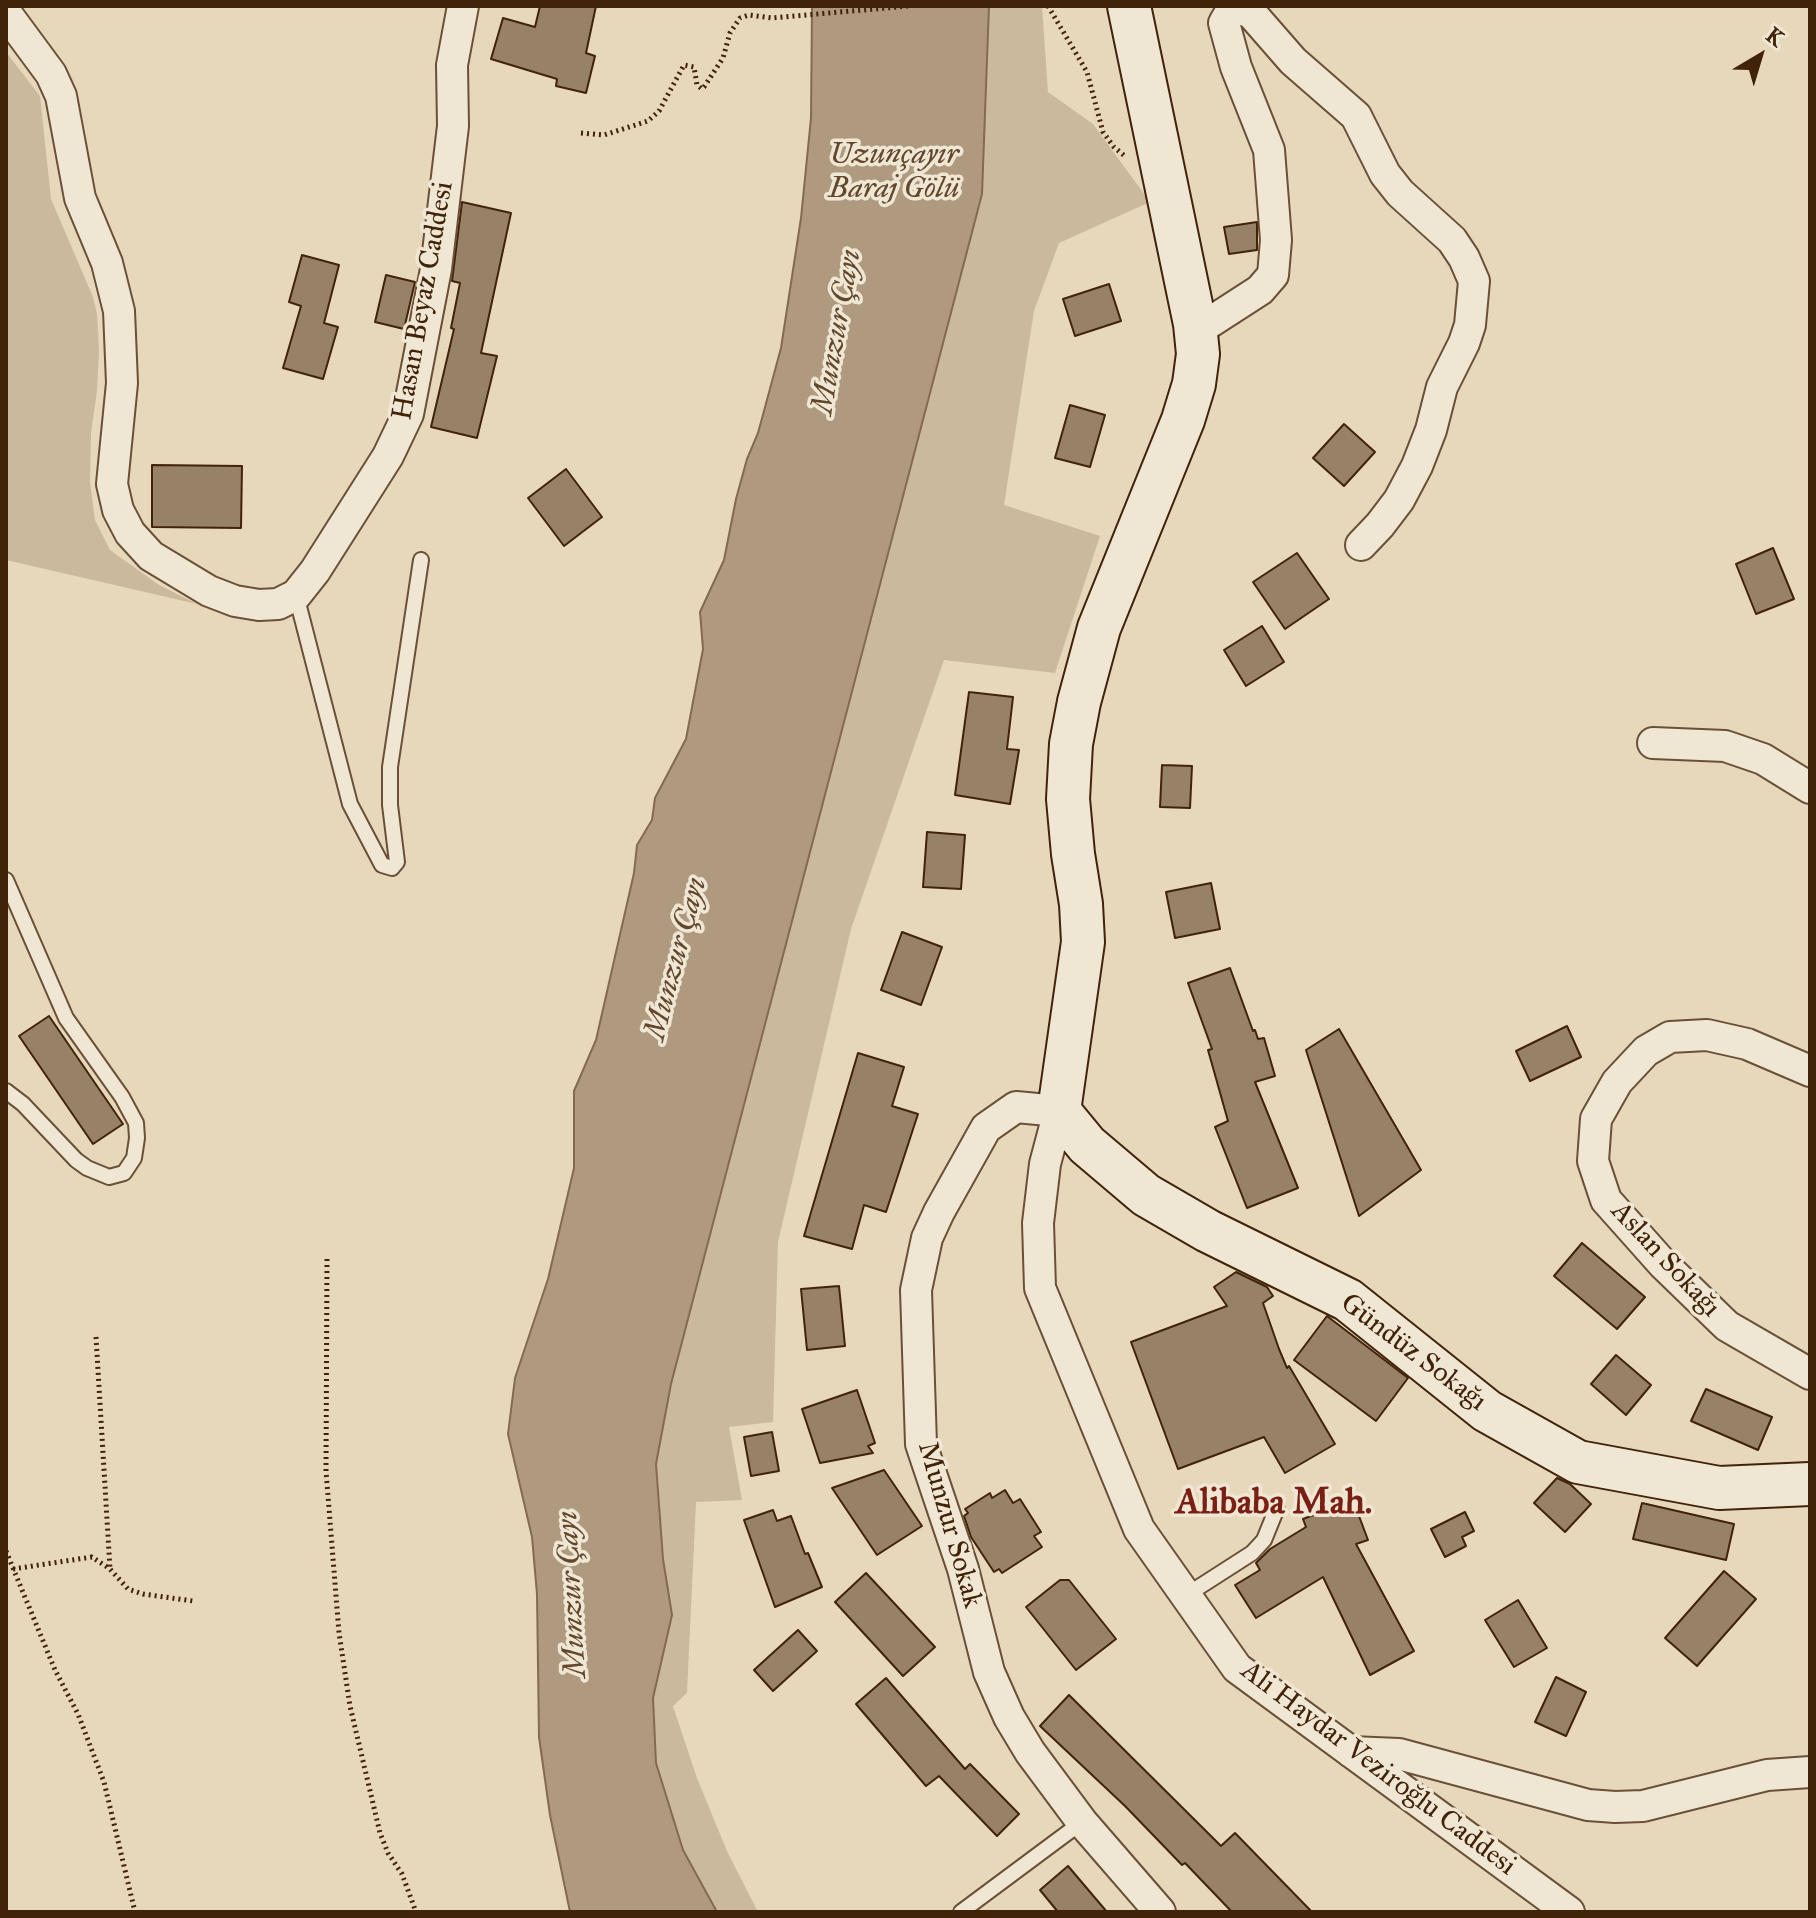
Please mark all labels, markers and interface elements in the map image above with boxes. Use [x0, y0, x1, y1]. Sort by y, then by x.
north arrow [1720, 16, 1800, 96]
text: K [1761, 21, 1790, 52]
water label: Uzunçayır Baraj Gölü [829, 138, 959, 208]
street label: Hasan Beyaz Caddesi [386, 179, 462, 423]
water label: Munzur Çayı [806, 247, 870, 417]
water label: Munzur Çayı [638, 874, 716, 1044]
street label: Aslan Sokağı [1603, 1195, 1727, 1325]
street label: Gündüz Sokağı [1333, 1287, 1493, 1419]
street label: Munzur Sokak [909, 1438, 989, 1612]
district label: Alibaba Mah. [1176, 1482, 1372, 1526]
water label: Munzur Çayı [551, 1510, 595, 1678]
street label: Ali Haydar Veziroğlu Caddesi [1234, 1655, 1522, 1883]

